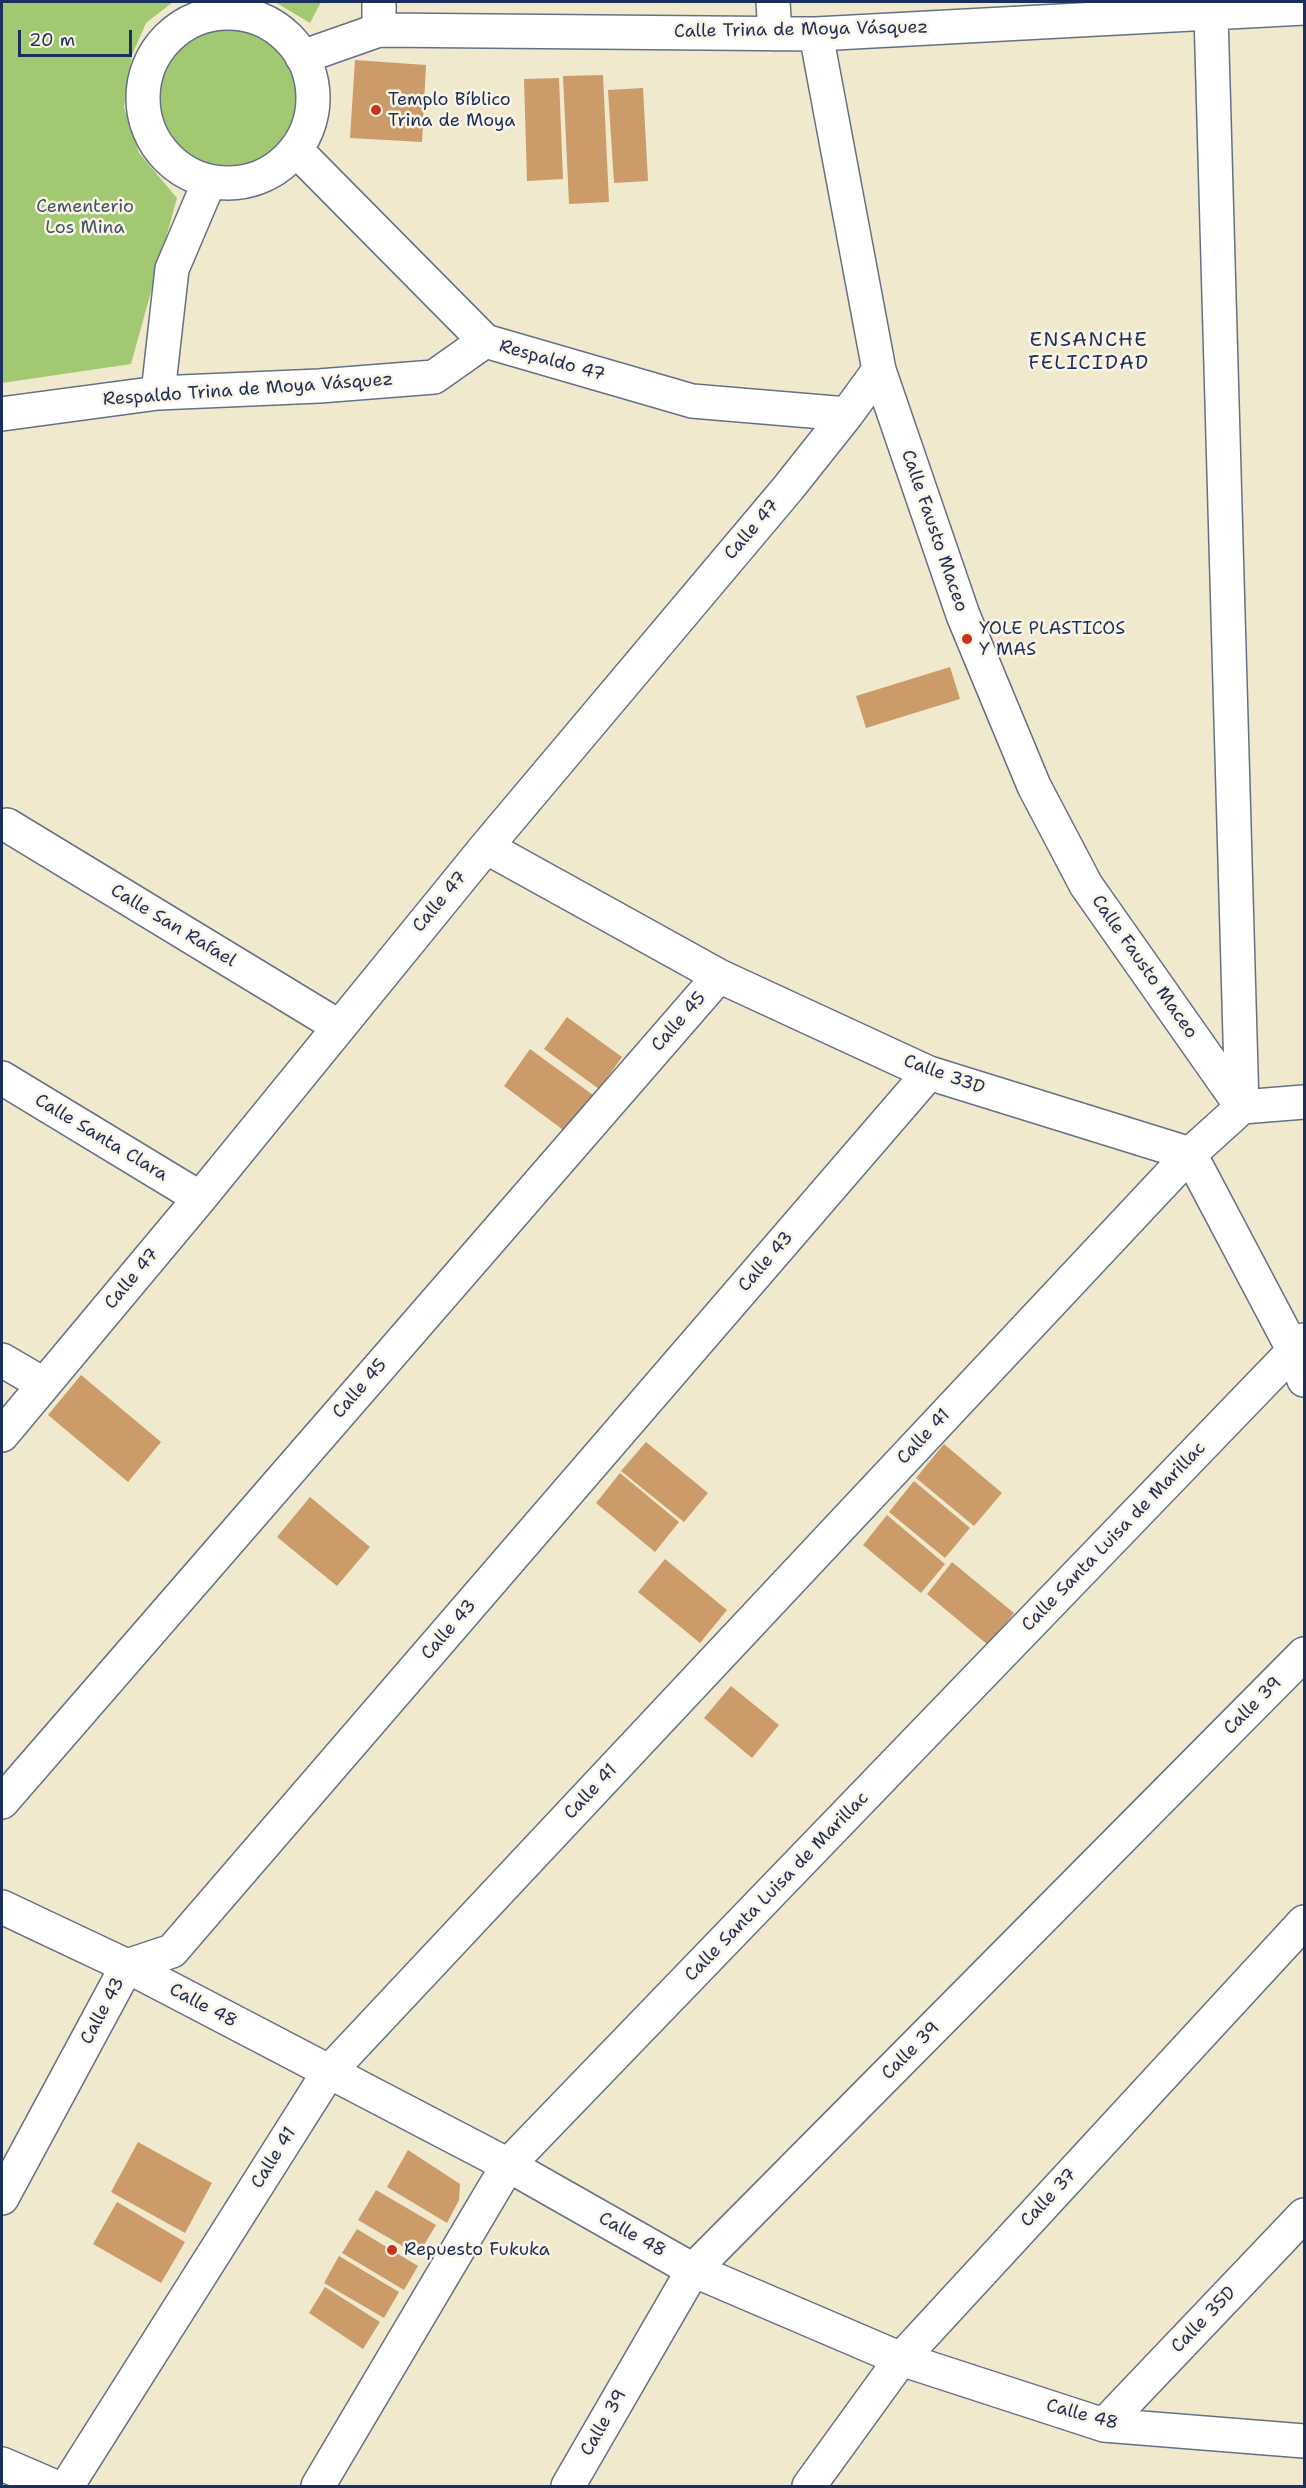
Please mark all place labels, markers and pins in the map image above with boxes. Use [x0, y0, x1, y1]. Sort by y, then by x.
place label: Templo Bíblico Trina de Moya [388, 89, 515, 132]
marker: Templo Bíblico Trina de Moya [369, 103, 383, 117]
place label: YOLE PLASTICOS Y MAS [979, 618, 1125, 660]
marker: YOLE PLASTICOS Y MAS [960, 632, 974, 646]
place label: Repuesto Fukuka [404, 2239, 550, 2261]
marker: Repuesto Fukuka [385, 2243, 399, 2257]

